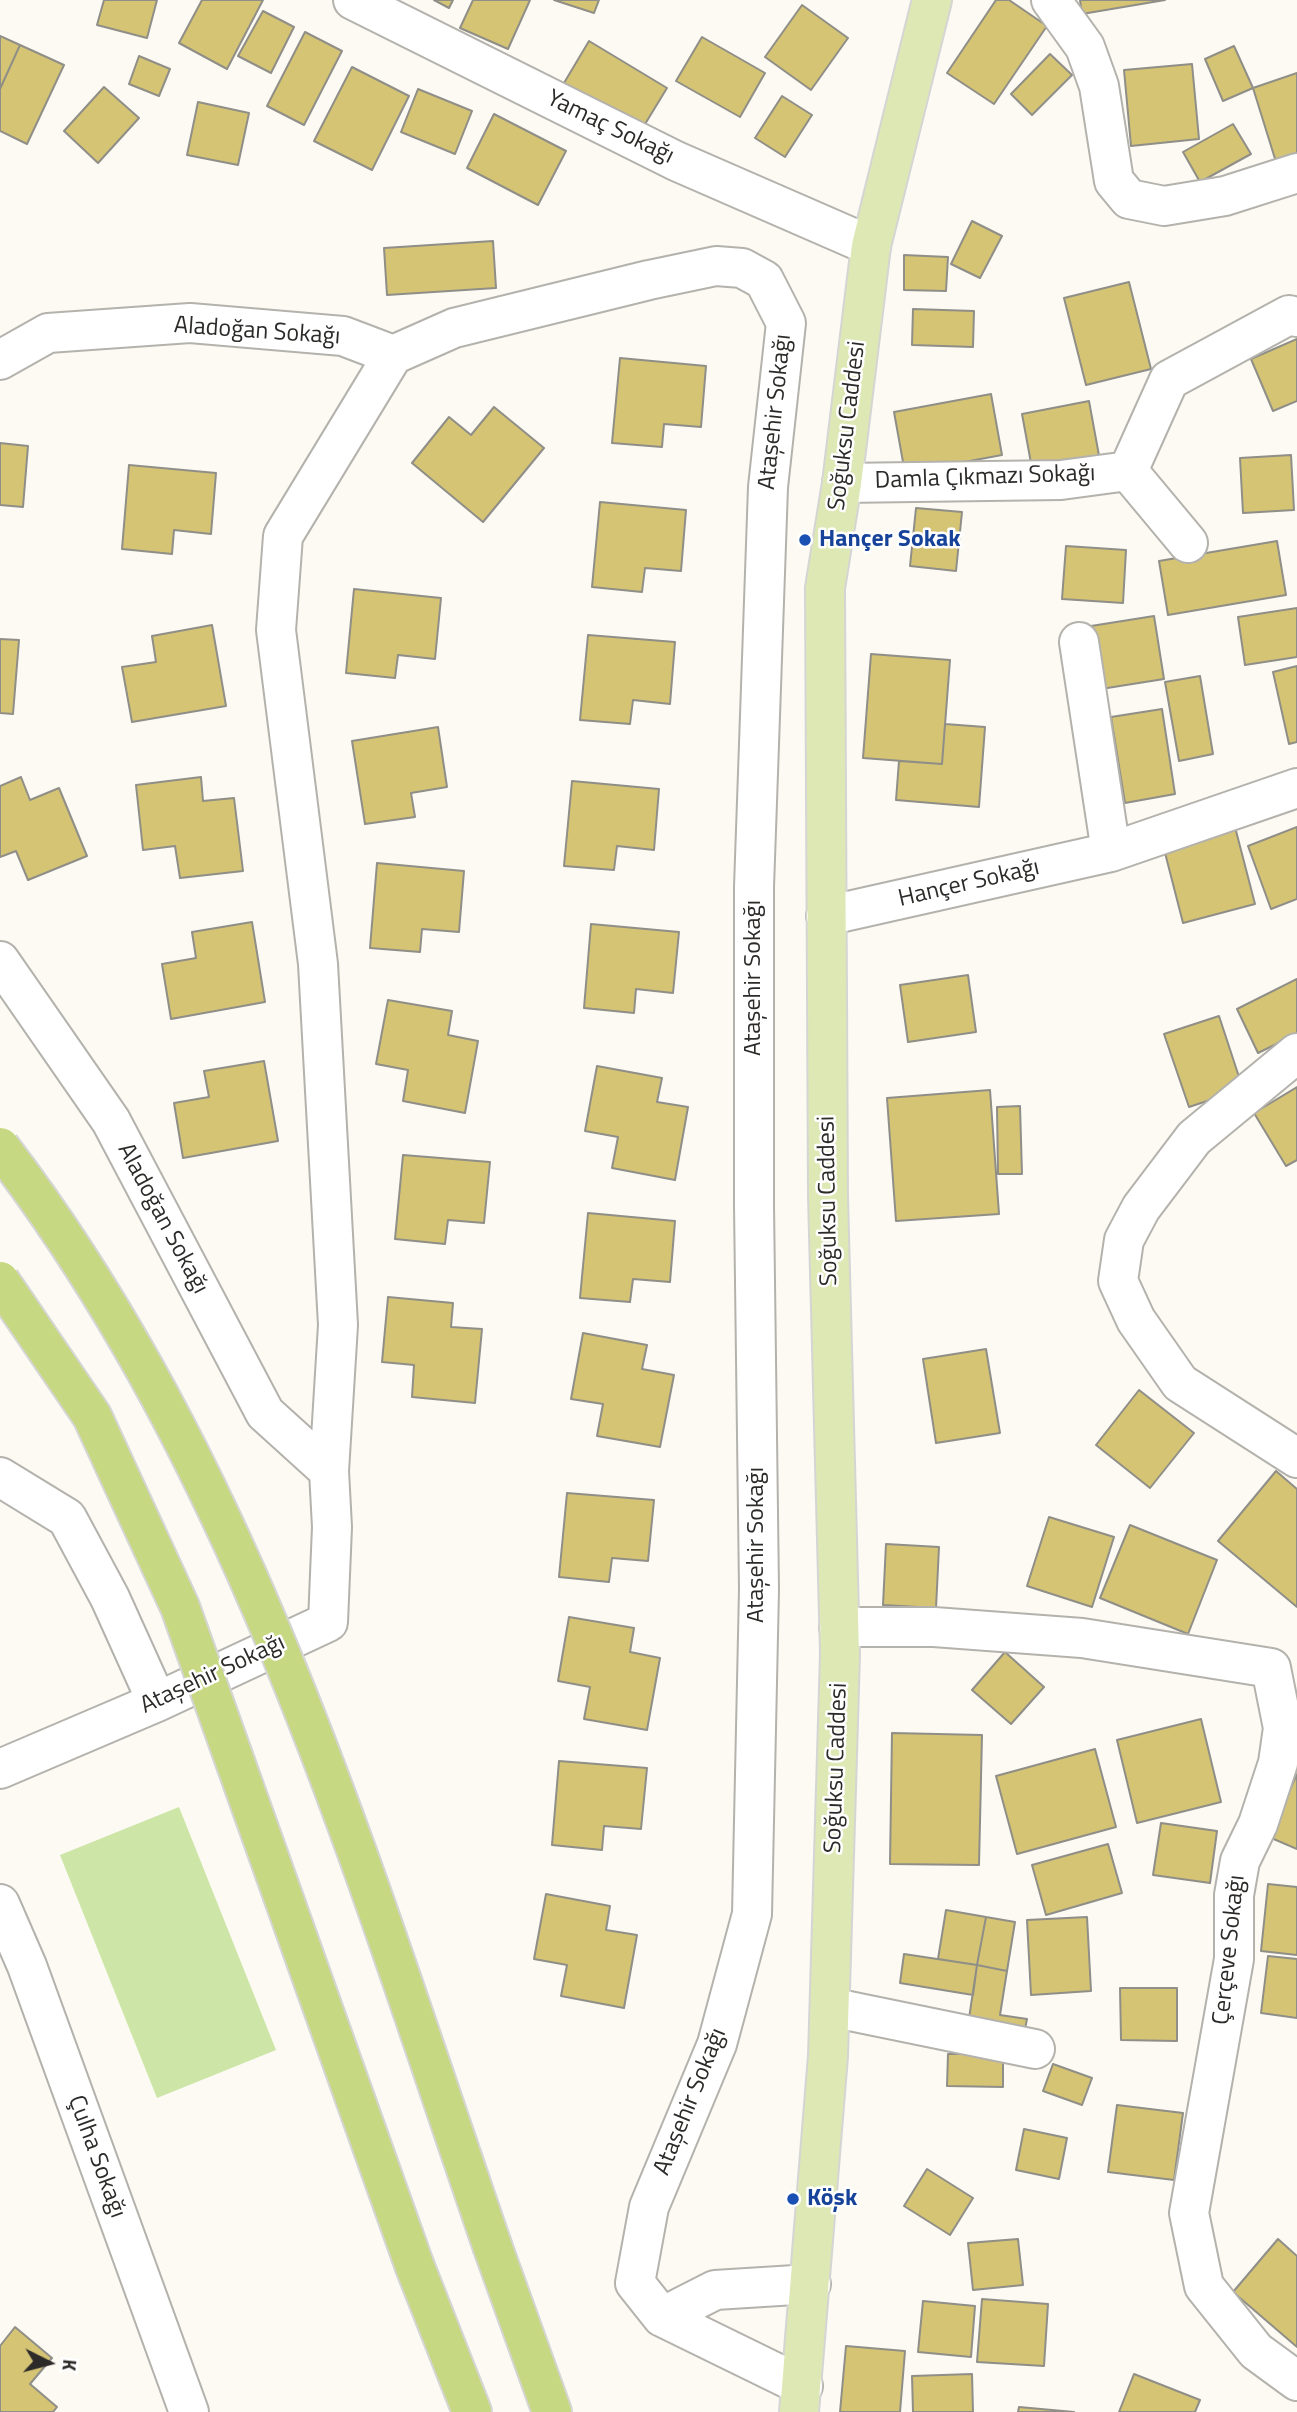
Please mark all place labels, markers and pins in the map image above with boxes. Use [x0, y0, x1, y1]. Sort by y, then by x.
place label: Hançer Sokak [819, 526, 961, 554]
marker: Hançer Sokak [797, 532, 813, 548]
place label: Köşk [807, 2185, 857, 2213]
marker: Köşk [785, 2191, 801, 2207]

